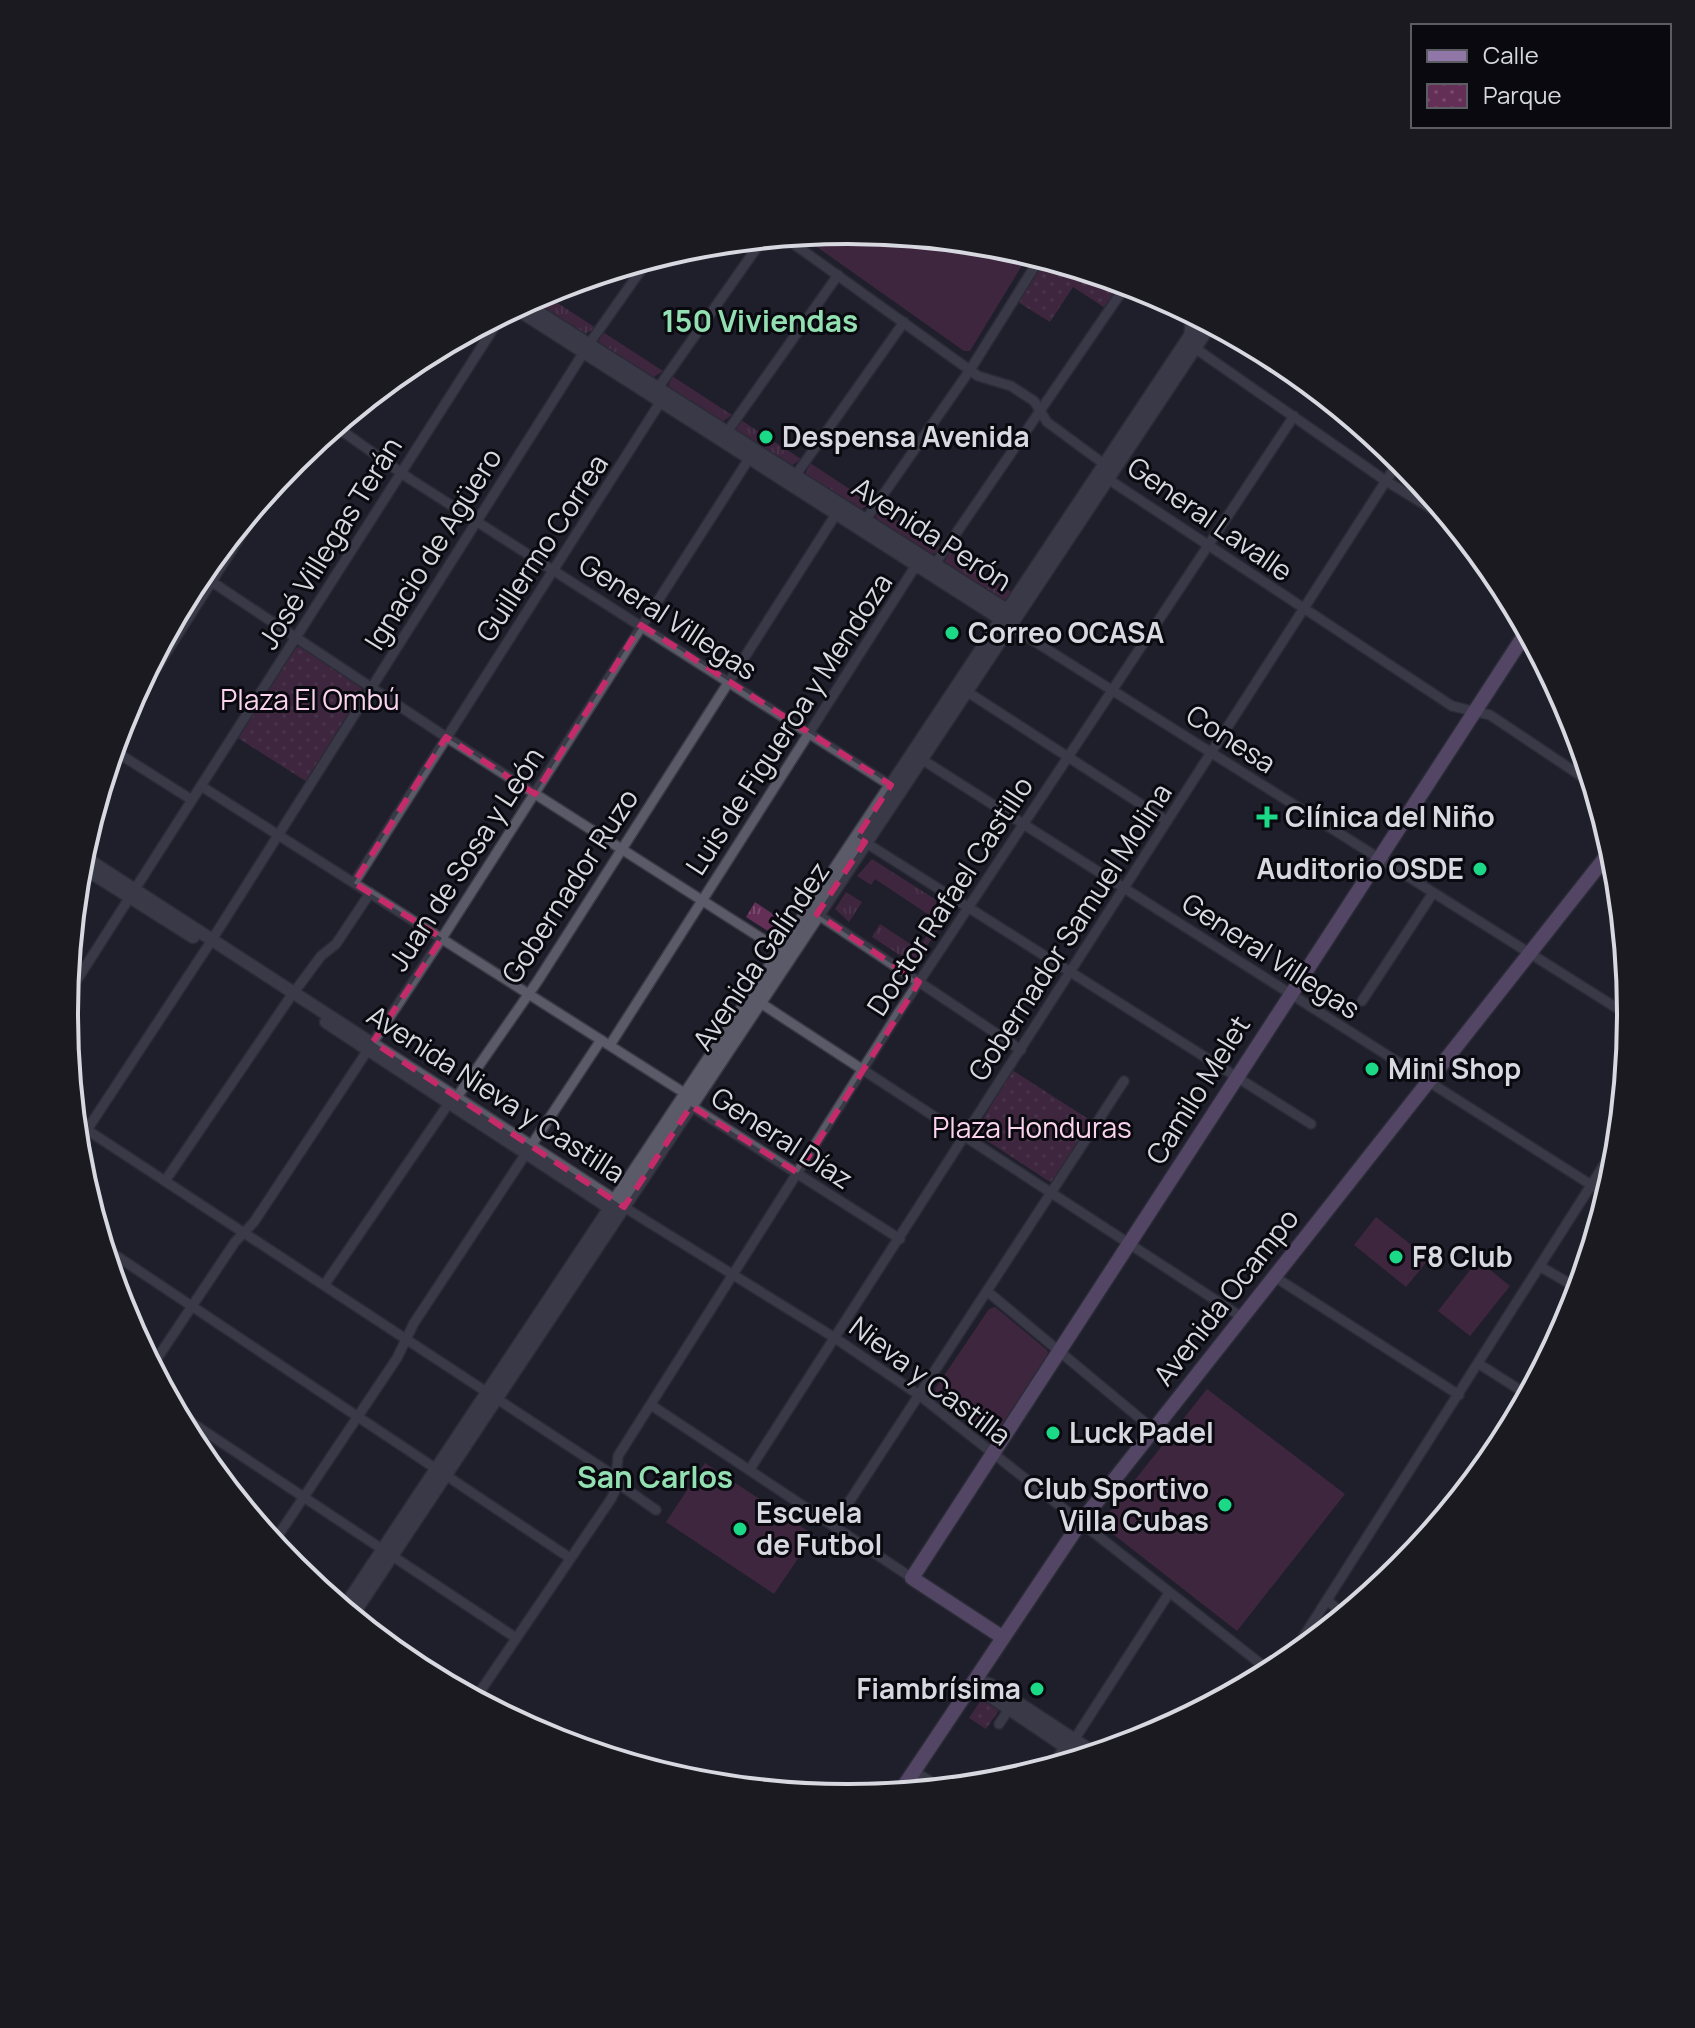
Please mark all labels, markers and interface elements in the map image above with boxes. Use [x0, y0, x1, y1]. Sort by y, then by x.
legend [1411, 24, 1671, 128]
text: Calle [1483, 38, 1539, 71]
text: Parque [1483, 78, 1561, 111]
district label: 150 Viviendas [662, 300, 858, 341]
place label: Despensa Avenida [782, 417, 1030, 455]
marker: Despensa Avenida [757, 428, 775, 446]
street label: José Villegas Terán [249, 429, 410, 656]
street label: Ignacio de Agüero [355, 440, 510, 657]
street label: Guillermo Correa [466, 446, 616, 649]
street label: General Lavalle [1120, 447, 1301, 589]
street label: Avenida Perón [845, 467, 1020, 599]
street label: General Villegas [572, 544, 765, 688]
street label: Luis de Figueroa y Mendoza [676, 565, 900, 882]
place label: Correo OCASA [968, 613, 1165, 651]
marker: Correo OCASA [943, 624, 961, 642]
park label: Plaza El Ombú [220, 680, 400, 718]
street label: Conesa [1179, 695, 1284, 781]
street label: Juan de Sosa y León [379, 739, 552, 978]
street label: Doctor Rafael Castillo [857, 768, 1041, 1022]
street label: Gobernador Samuel Molina [959, 775, 1180, 1087]
street label: Gobernador Ruzo [492, 781, 646, 990]
place label: Clínica del Niño [1285, 797, 1495, 835]
marker: Clínica del Niño [1256, 806, 1278, 828]
place label: Auditorio OSDE [1257, 849, 1464, 887]
street label: Avenida Galíndez [683, 854, 837, 1057]
marker: Auditorio OSDE [1471, 860, 1489, 878]
street label: General Villegas [1175, 883, 1368, 1027]
street label: Avenida Nieva y Castilla [360, 995, 633, 1191]
street label: Camilo Melet [1136, 1008, 1258, 1171]
place label: Mini Shop [1388, 1049, 1521, 1087]
marker: Mini Shop [1363, 1060, 1381, 1078]
street label: General Díaz [704, 1077, 861, 1197]
park label: Plaza Honduras [932, 1108, 1132, 1146]
street label: Avenida Ocampo [1144, 1200, 1306, 1393]
place label: F8 Club [1412, 1237, 1513, 1275]
marker: F8 Club [1387, 1248, 1405, 1266]
street label: Nieva y Castilla [842, 1307, 1019, 1453]
place label: Luck Padel [1069, 1413, 1214, 1451]
marker: Luck Padel [1044, 1424, 1062, 1442]
district label: San Carlos [577, 1456, 733, 1497]
place label: Club Sportivo Villa Cubas [1024, 1469, 1209, 1539]
place label: Escuela de Futbol [756, 1493, 882, 1563]
marker: Club Sportivo Villa Cubas [1216, 1496, 1234, 1514]
marker: Escuela de Futbol [731, 1520, 749, 1538]
place label: Fiambrísima [857, 1669, 1021, 1707]
marker: Fiambrísima [1028, 1680, 1046, 1698]

